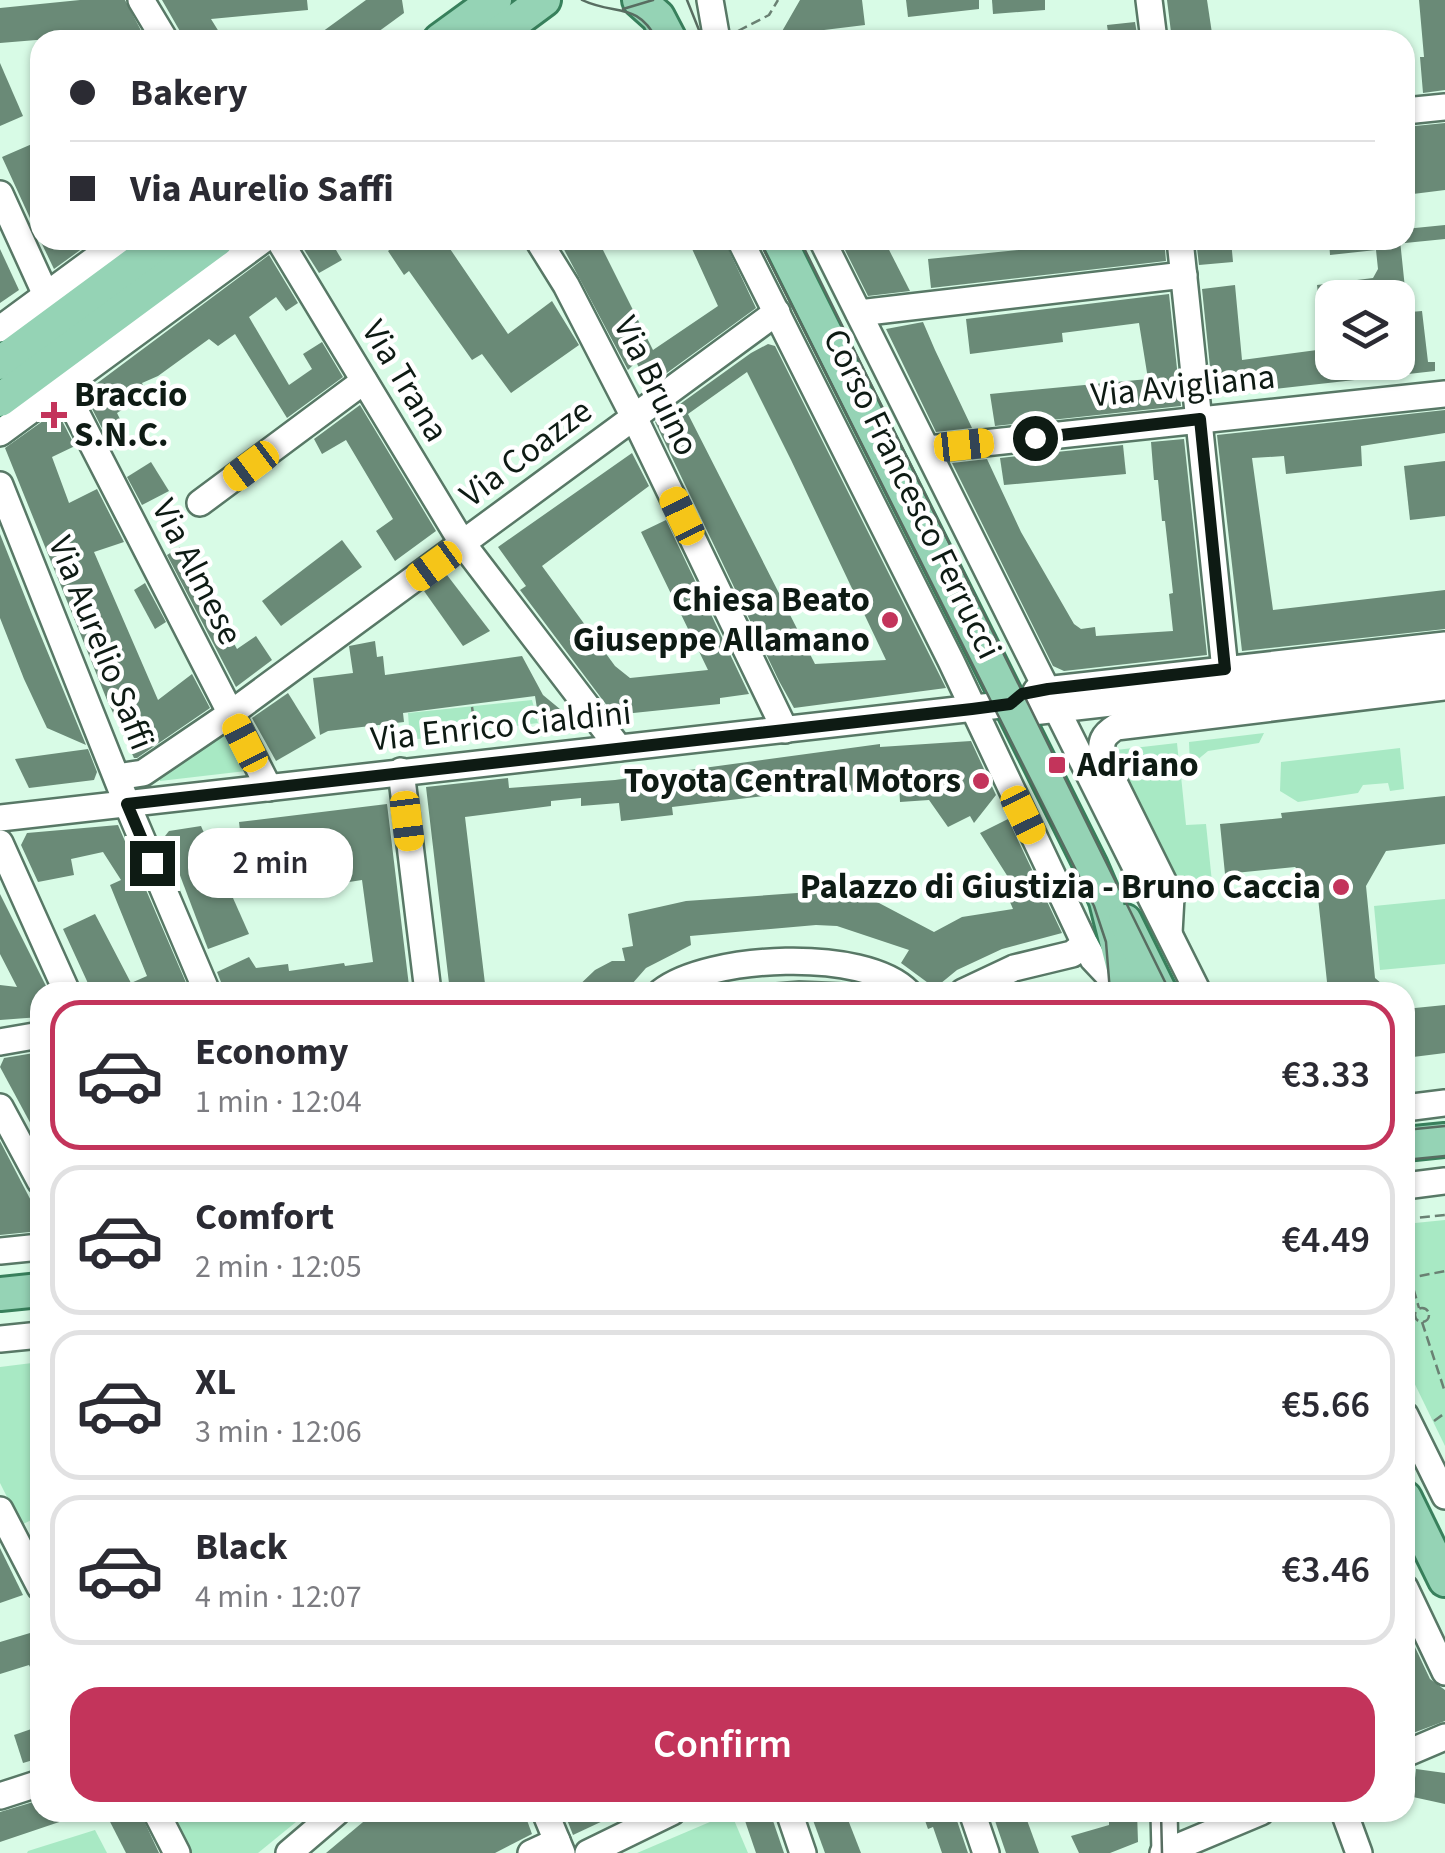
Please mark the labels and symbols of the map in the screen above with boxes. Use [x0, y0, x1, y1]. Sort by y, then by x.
street label: Via Bruino [601, 308, 711, 464]
street label: Via Trana [349, 311, 461, 451]
street label: Corso Francesco Ferrucci [810, 320, 1014, 668]
street label: Via Avigliana [1089, 351, 1277, 421]
place label: Braccio S.N.C. [74, 370, 187, 460]
street label: Via Coazze [449, 387, 603, 519]
marker: Braccio S.N.C. [43, 404, 65, 426]
route start [1013, 416, 1058, 461]
car [933, 427, 995, 463]
car [218, 436, 284, 496]
car [655, 482, 709, 550]
street label: Via Almese [139, 490, 255, 654]
street label: Via Aurelio Saffi [35, 528, 167, 758]
car [401, 536, 467, 596]
place label: Chiesa Beato Giuseppe Allamano [573, 575, 870, 665]
marker: Chiesa Beato Giuseppe Allamano [879, 609, 901, 631]
street label: Via Enrico Cialdini [368, 687, 634, 765]
car [218, 709, 272, 777]
place label: Adriano [1076, 740, 1199, 790]
marker: Adriano [1046, 754, 1068, 776]
place label: Toyota Central Motors [624, 756, 961, 806]
marker: Toyota Central Motors [970, 770, 992, 792]
car [996, 781, 1050, 849]
car [388, 789, 426, 853]
callout: 2 min [187, 828, 352, 898]
route end [130, 841, 175, 886]
place label: Palazzo di Giustizia - Bruno Caccia [800, 862, 1321, 912]
marker: Palazzo di Giustizia - Bruno Caccia [1330, 876, 1352, 898]

